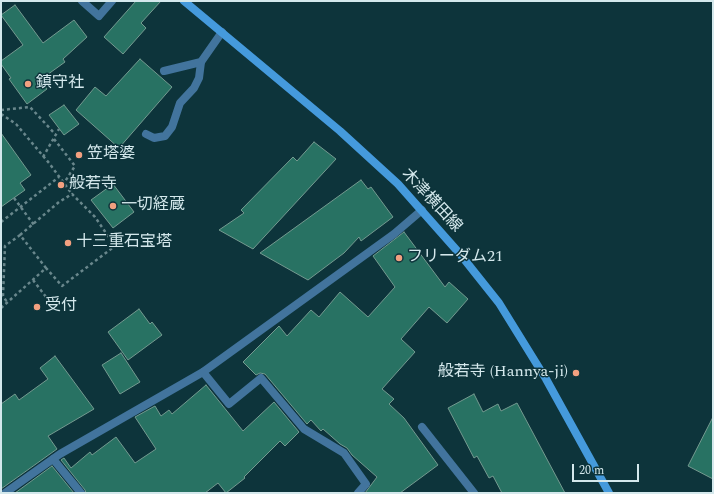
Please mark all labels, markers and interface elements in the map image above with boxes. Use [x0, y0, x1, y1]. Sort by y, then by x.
place label: 鎮守社 [36, 74, 84, 94]
marker: 鎮守社 [23, 79, 33, 89]
place label: 笠塔婆 [87, 145, 135, 165]
marker: 笠塔婆 [74, 150, 84, 160]
street label: 木津横田線 [397, 165, 465, 237]
place label: 般若寺 [69, 175, 117, 195]
marker: 般若寺 [56, 180, 66, 190]
place label: 一切経蔵 [121, 196, 185, 216]
marker: 一切経蔵 [108, 201, 118, 211]
place label: 十三重石宝塔 [76, 233, 172, 253]
marker: 十三重石宝塔 [63, 238, 73, 248]
place label: フリーダム21 [407, 248, 503, 268]
marker: フリーダム21 [394, 253, 404, 263]
place label: 受付 [45, 297, 77, 317]
marker: 受付 [32, 302, 42, 312]
place label: 般若寺 (Hannya-ji) [438, 363, 568, 383]
marker: 般若寺 (Hannya-ji) [571, 368, 581, 378]
scale bar [574, 456, 641, 482]
text: 20 m [579, 461, 604, 480]

